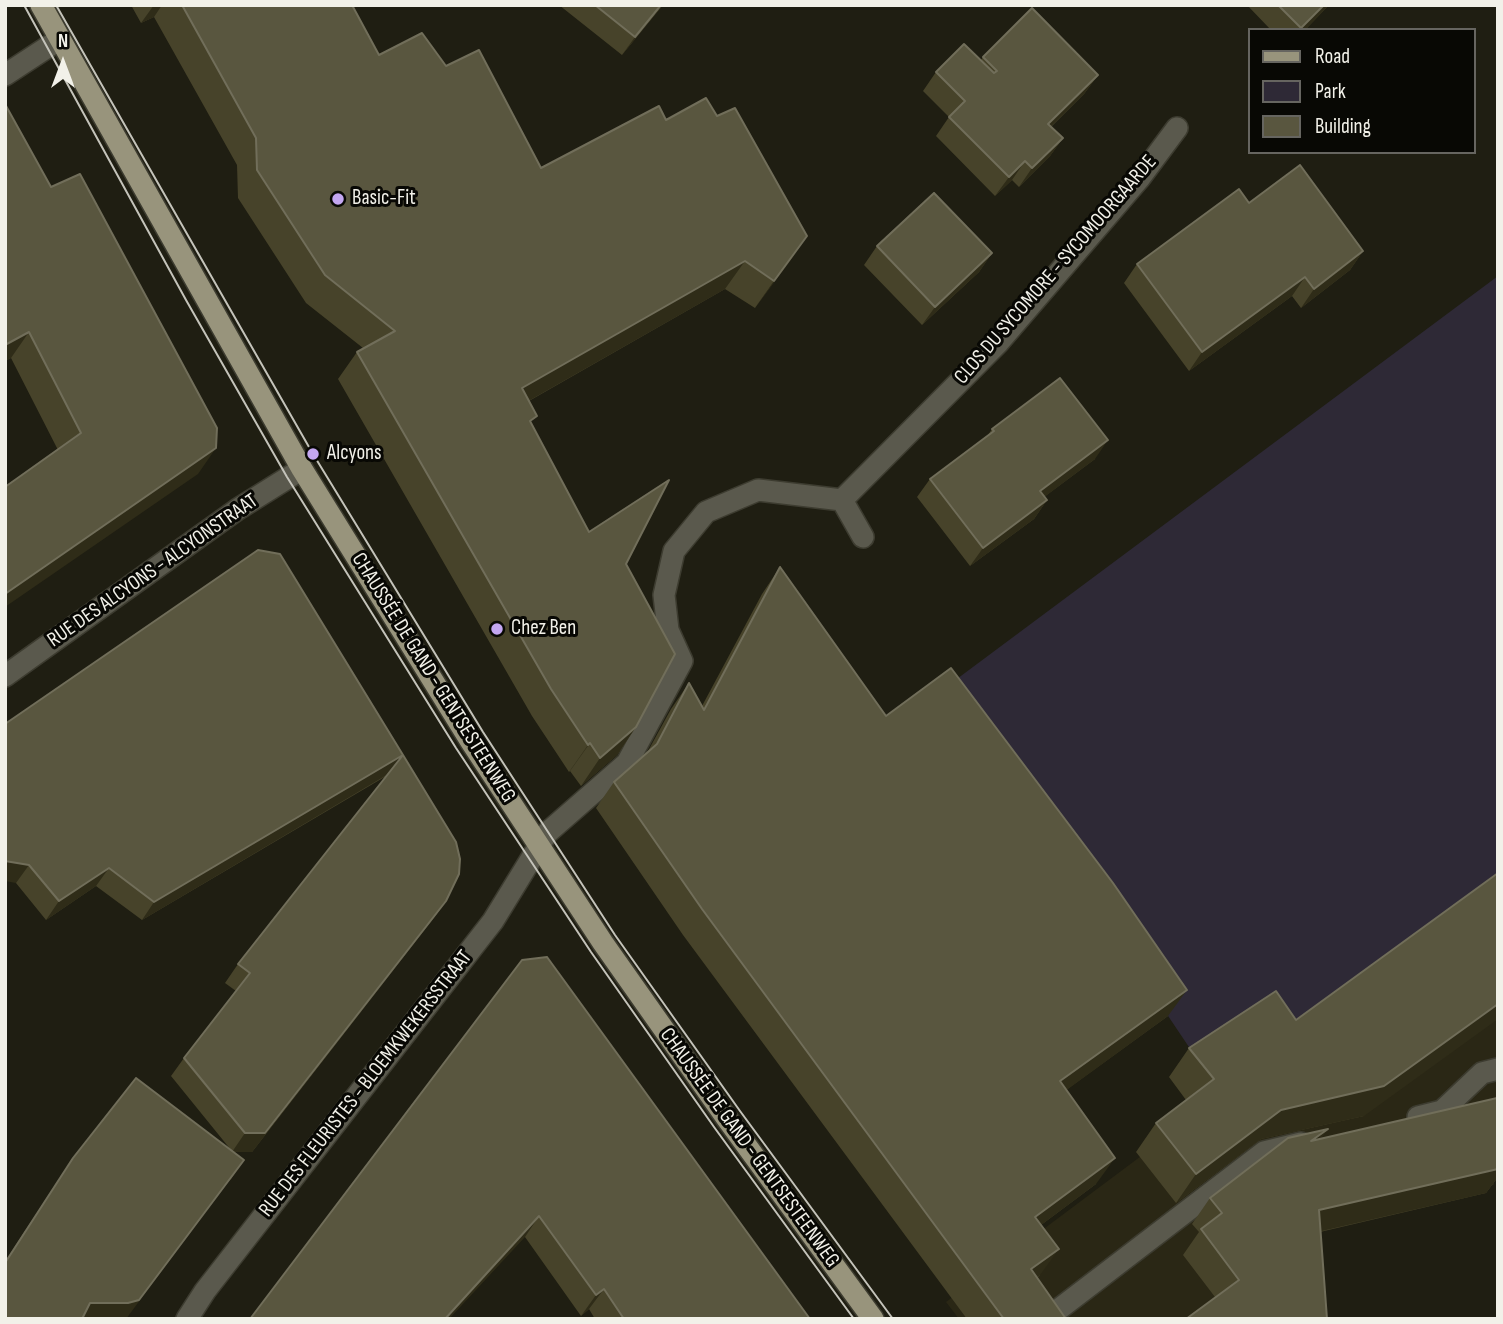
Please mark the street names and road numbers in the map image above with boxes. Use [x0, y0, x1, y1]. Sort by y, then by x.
street label: CLOS DU SYCOMORE - SYCOMOORGAARDE [950, 150, 1162, 390]
street label: RUE DES ALCYONS - ALCYONSTRAAT [43, 489, 263, 653]
street label: CHAUSSÉE DE GAND - GENTSESTEENWEG [346, 549, 520, 807]
street label: RUE DES FLEURISTES - BLOEMKWEKERSSTRAAT [254, 946, 478, 1222]
street label: CHAUSSÉE DE GAND - GENTSESTEENWEG [654, 1023, 844, 1273]

